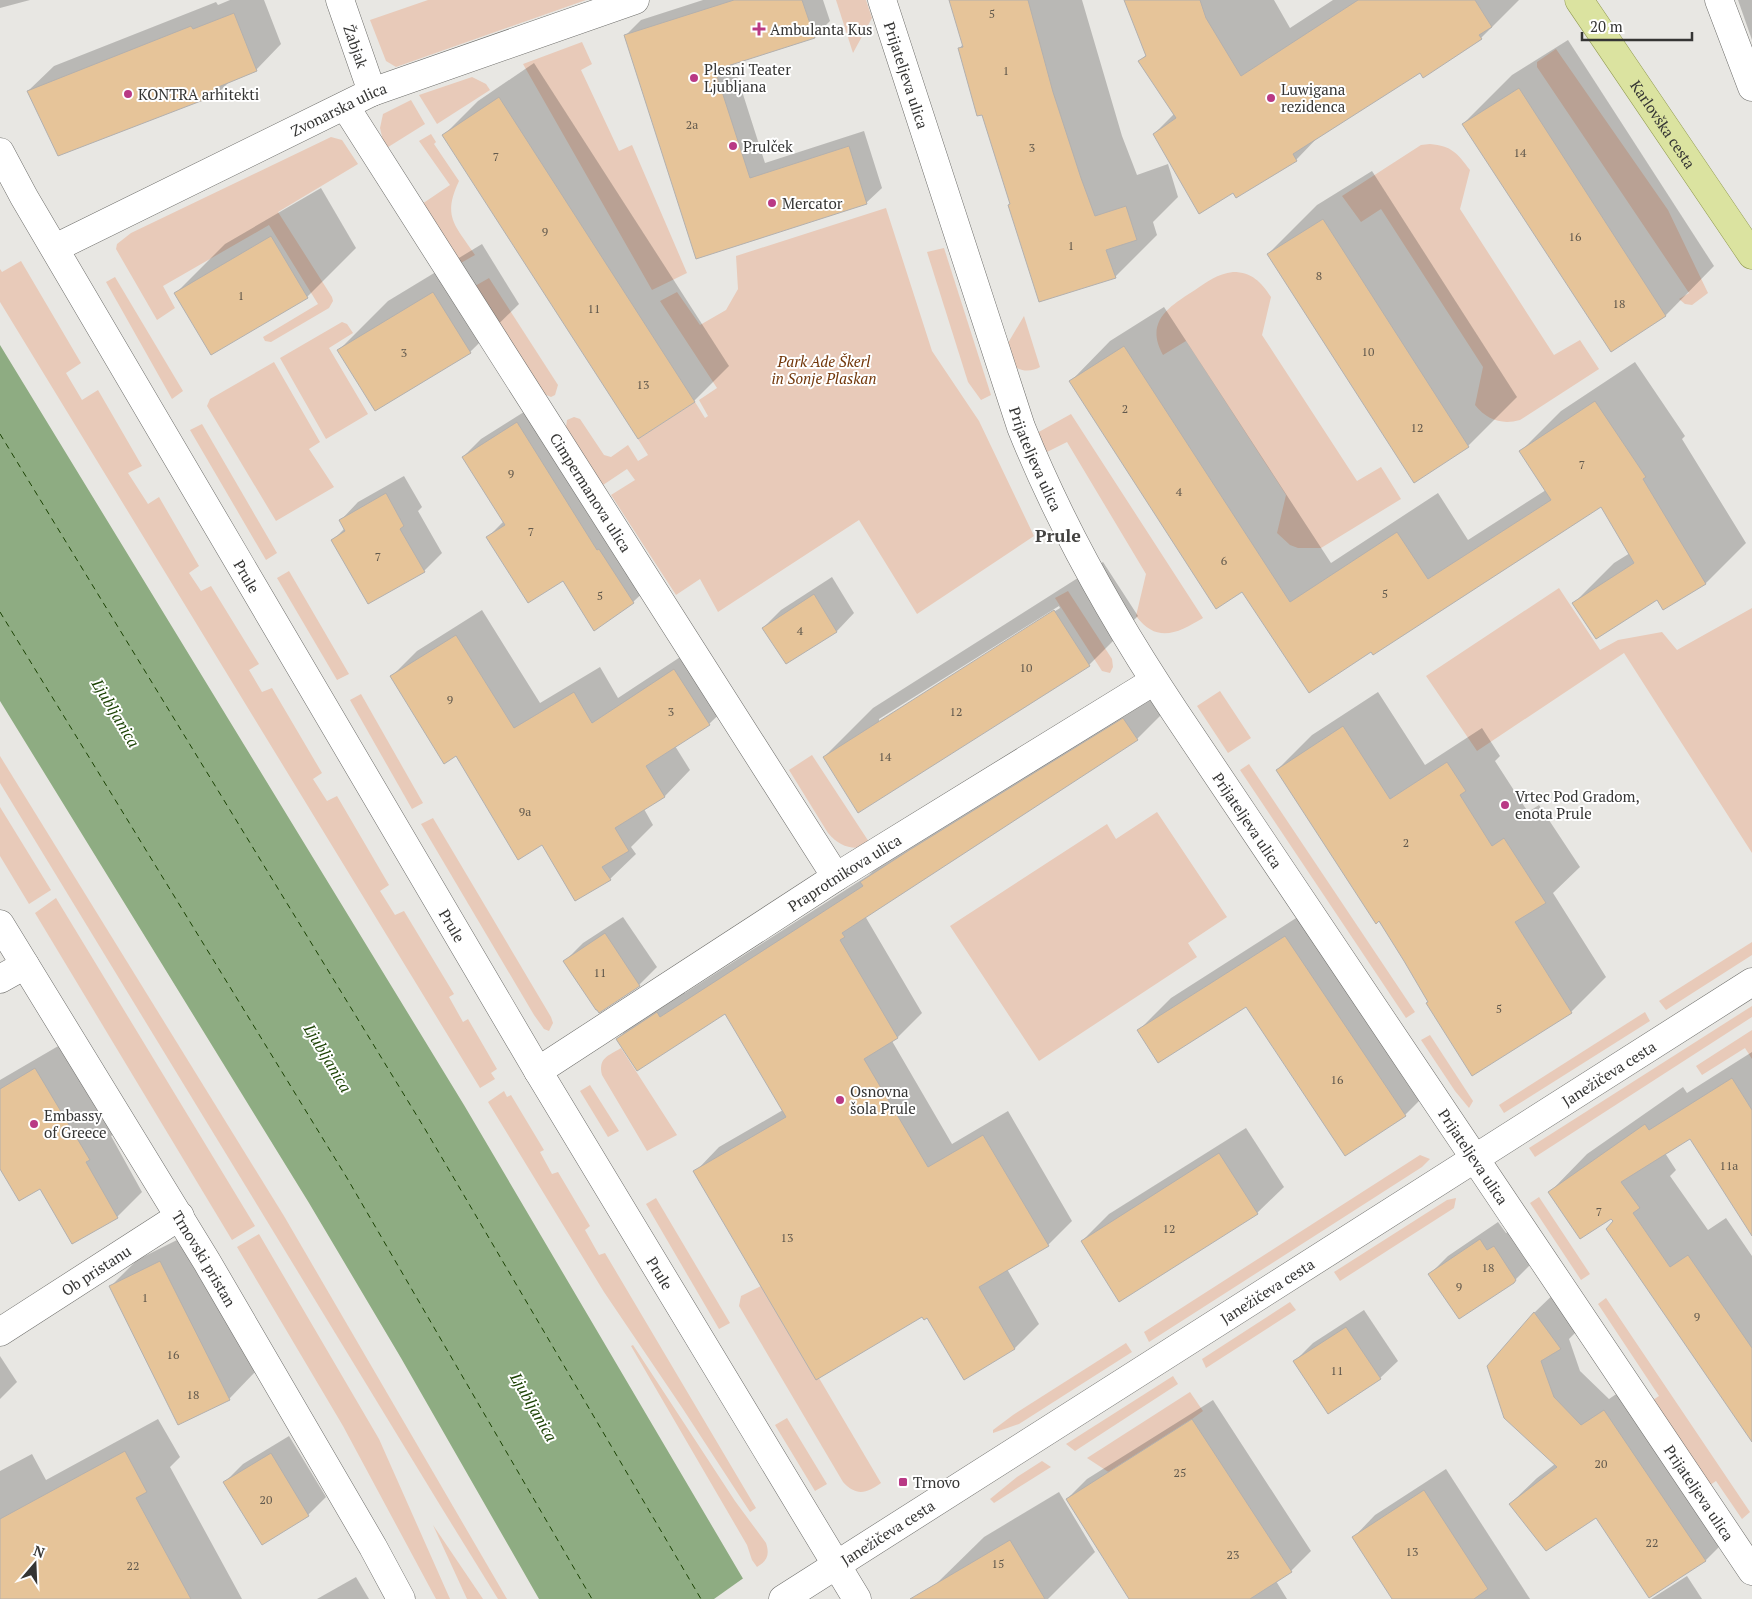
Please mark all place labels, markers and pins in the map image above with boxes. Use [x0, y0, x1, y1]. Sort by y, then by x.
place label: Ambulanta Kus [770, 19, 873, 39]
marker: Ambulanta Kus [752, 22, 766, 36]
place label: Plesni Teater Ljubljana [704, 59, 791, 96]
marker: Plesni Teater Ljubljana [688, 72, 700, 84]
place label: Luwigana rezidenca [1281, 79, 1346, 116]
place label: KONTRA arhitekti [138, 84, 259, 104]
marker: KONTRA arhitekti [122, 88, 134, 100]
marker: Luwigana rezidenca [1265, 92, 1277, 104]
place label: Prulček [743, 136, 793, 156]
marker: Prulček [727, 140, 739, 152]
place label: Mercator [782, 193, 843, 213]
marker: Mercator [766, 197, 778, 209]
place label: Vrtec Pod Gradom, enota Prule [1515, 786, 1640, 823]
marker: Vrtec Pod Gradom, enota Prule [1499, 799, 1511, 811]
place label: Osnovna šola Prule [850, 1081, 916, 1118]
marker: Osnovna šola Prule [834, 1094, 846, 1106]
place label: Embassy of Greece [44, 1105, 107, 1142]
marker: Embassy of Greece [28, 1118, 40, 1130]
place label: Trnovo [913, 1472, 960, 1492]
marker: Trnovo [897, 1476, 909, 1488]

